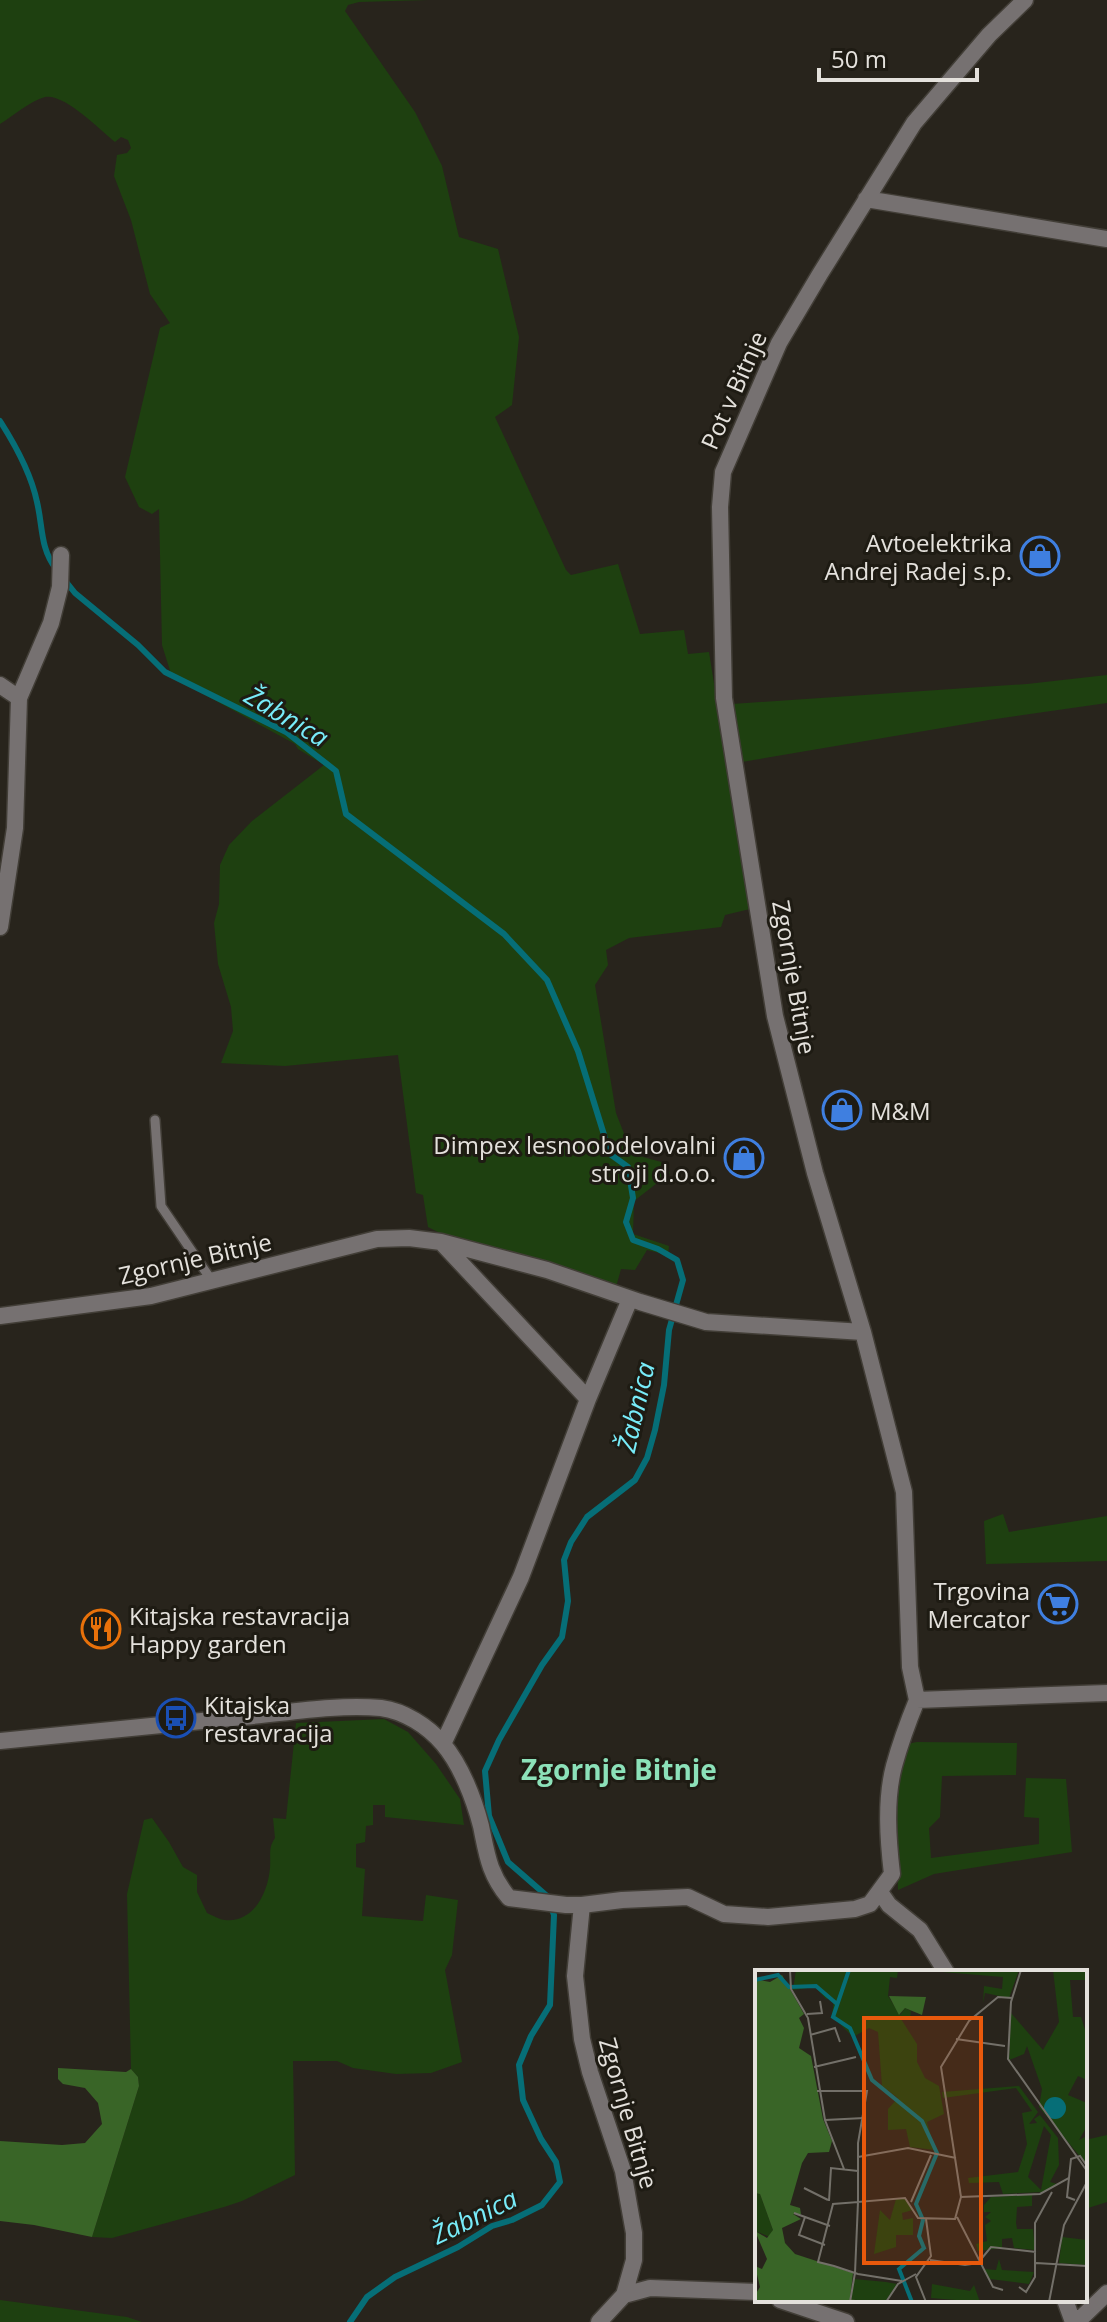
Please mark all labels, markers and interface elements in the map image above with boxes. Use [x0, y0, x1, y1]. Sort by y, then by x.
scale bar [819, 32, 977, 82]
text: 50 m [831, 42, 887, 75]
street label: Pot v Bitnje [692, 326, 774, 454]
place label: Avtoelektrika Andrej Radej s.p. [825, 526, 1012, 587]
shop icon: Avtoelektrika Andrej Radej s.p. [1019, 535, 1061, 577]
water label: Žabnica [238, 676, 336, 755]
street label: Zgornje Bitnje [765, 897, 825, 1057]
shop icon: M&M [821, 1089, 863, 1131]
place label: M&M [870, 1094, 931, 1127]
place label: Dimpex lesnoobdelovalni stroji d.o.o. [433, 1128, 716, 1189]
shop icon: Dimpex lesnoobdelovalni stroji d.o.o. [723, 1137, 765, 1179]
street label: Zgornje Bitnje [115, 1224, 275, 1292]
water label: Žabnica [607, 1358, 663, 1457]
place label: Trgovina Mercator [927, 1574, 1030, 1635]
supermarket icon: Trgovina Mercator [1037, 1583, 1079, 1625]
place label: Kitajska restavracija Happy garden [129, 1599, 350, 1660]
restaurant icon: Kitajska restavracija Happy garden [80, 1608, 122, 1650]
place label: Kitajska restavracija [204, 1688, 333, 1749]
bus stop icon: Kitajska restavracija [155, 1697, 197, 1739]
district label: Zgornje Bitnje [521, 1750, 717, 1788]
inset map [755, 1970, 1087, 2302]
street label: Zgornje Bitnje [592, 2034, 666, 2192]
water label: Žabnica [424, 2180, 523, 2253]

